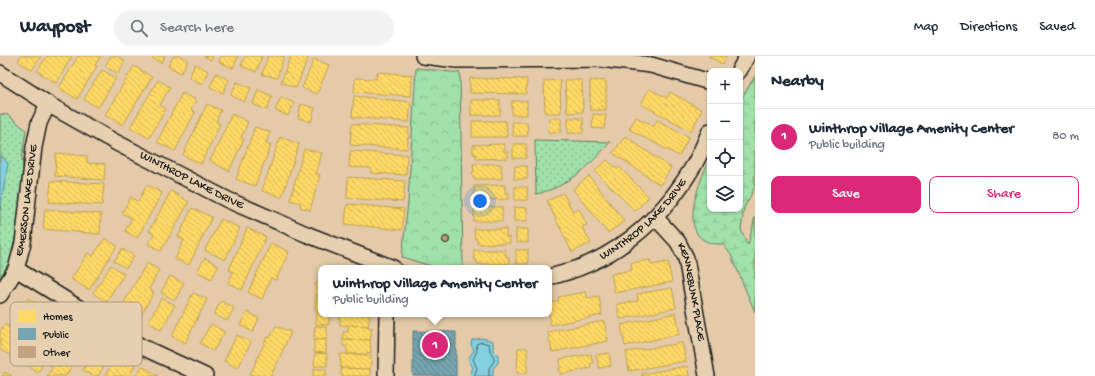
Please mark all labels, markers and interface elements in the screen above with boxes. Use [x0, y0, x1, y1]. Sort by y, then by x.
search box [114, 10, 394, 46]
text: Waypost [20, 16, 90, 39]
icon: search [128, 17, 150, 39]
text: Search here [160, 19, 234, 37]
text: Map [914, 19, 938, 36]
text: Directions [960, 19, 1017, 36]
text: Saved [1039, 19, 1075, 36]
map controls [707, 68, 743, 212]
button: + [707, 68, 743, 104]
text: Nearby [771, 72, 824, 92]
button: − [707, 104, 743, 140]
text: Winthrop Village Amenity Center [809, 120, 1014, 138]
text: 1 [781, 129, 787, 144]
text: 80 m [1052, 129, 1079, 144]
text: Public building [809, 138, 885, 153]
button: locate [707, 140, 743, 176]
street label: EMERSON LAKE DRIVE [13, 143, 41, 258]
street label: WINTHROP LAKE DRIVE [137, 149, 246, 213]
street label: WINTHROP LAKE DRIVE [598, 176, 691, 264]
button: layers [707, 176, 743, 212]
button: Save [771, 176, 921, 213]
button: Share [929, 176, 1079, 213]
your location [470, 191, 490, 211]
street label: KENNEBUNK PLACE [673, 241, 708, 342]
popup [318, 265, 552, 317]
text: Winthrop Village Amenity Center [333, 275, 537, 293]
text: Public building [333, 293, 409, 308]
legend [10, 302, 142, 366]
text: Homes [43, 312, 73, 324]
text: Public [42, 330, 70, 342]
pin: 1 [422, 330, 448, 360]
text: Other [43, 348, 71, 360]

